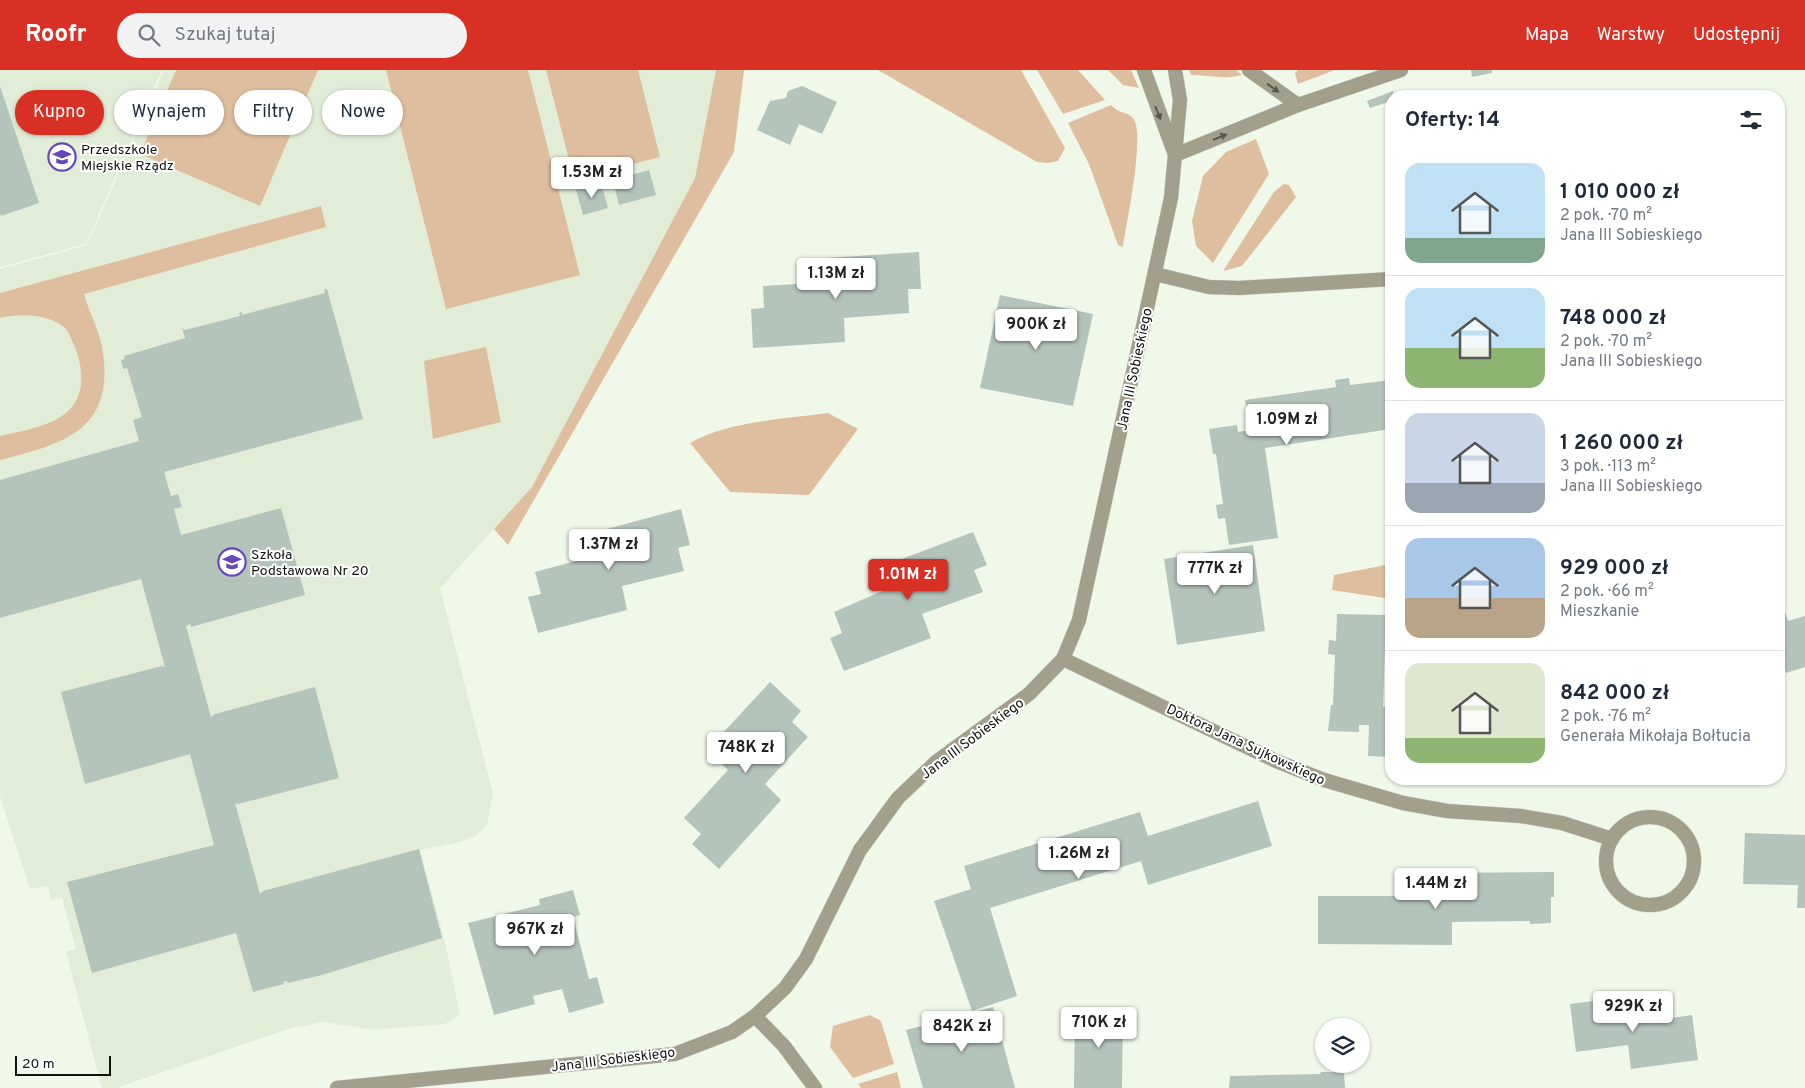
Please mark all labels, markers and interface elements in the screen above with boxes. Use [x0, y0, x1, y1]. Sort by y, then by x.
search box [117, 13, 467, 58]
text: Roofr [25, 20, 87, 50]
icon: search [135, 21, 163, 49]
text: Szukaj tutaj [175, 23, 276, 47]
text: Mapa [1525, 24, 1569, 47]
text: Warstwy [1597, 24, 1665, 47]
text: Udostępnij [1693, 24, 1780, 47]
one-way arrow [1266, 83, 1280, 93]
chip: Kupno [15, 90, 104, 135]
chip: Wynajem [114, 90, 224, 135]
chip: Filtry [234, 90, 312, 135]
chip: Nowe [322, 90, 403, 135]
one-way arrow [1154, 106, 1162, 121]
icon: filters [1737, 106, 1765, 134]
text: Oferty: 14 [1405, 107, 1500, 134]
one-way arrow [1213, 133, 1228, 141]
school or university icon: Przedszkole Miejskie Rządz [47, 142, 77, 172]
place label: Przedszkole Miejskie Rządz [81, 142, 174, 175]
pin: 1.53M zł [540, 156, 644, 199]
text: 1.53M zł [562, 163, 622, 183]
text: 1 010 000 zł [1560, 179, 1679, 206]
icon: home [1445, 183, 1505, 243]
text: 2 pok. · 70 m² [1560, 206, 1652, 226]
text: Jana III Sobieskiego [1560, 226, 1702, 246]
pin: 1.13M zł [784, 258, 888, 300]
text: 1.13M zł [808, 264, 864, 284]
text: 748 000 zł [1560, 305, 1666, 332]
street label: Jana III Sobieskiego [1114, 306, 1157, 432]
pin: 900K zł [990, 308, 1082, 351]
icon: home [1445, 308, 1505, 368]
text: 900K zł [1006, 315, 1066, 335]
text: 2 pok. · 70 m² [1560, 332, 1652, 352]
text: Jana III Sobieskiego [1560, 352, 1702, 372]
pin: 1.09M zł [1235, 404, 1339, 446]
text: 1.09M zł [1256, 410, 1318, 430]
text: 1 260 000 zł [1560, 430, 1683, 457]
icon: home [1445, 433, 1505, 493]
text: 3 pok. · 113 m² [1560, 457, 1656, 477]
text: Jana III Sobieskiego [1560, 477, 1702, 497]
pin: 1.37M zł [557, 528, 661, 571]
text: 1.37M zł [580, 535, 638, 555]
school or university icon: Szkoła Podstawowa Nr 20 [217, 547, 247, 577]
place label: Szkoła Podstawowa Nr 20 [251, 547, 369, 580]
pin: 777K zł [1169, 552, 1261, 595]
text: 929 000 zł [1560, 555, 1668, 582]
pin: 1.01M zł [856, 558, 960, 601]
icon: home [1445, 558, 1505, 618]
text: 777K zł [1188, 559, 1242, 579]
text: 1.01M zł [879, 565, 937, 585]
text: 2 pok. · 66 m² [1560, 582, 1654, 602]
text: Mieszkanie [1560, 602, 1639, 622]
text: 842 000 zł [1560, 680, 1669, 707]
icon: home [1445, 683, 1505, 743]
street label: Jana III Sobieskiego [918, 695, 1028, 783]
street label: Doktora Jana Sujkowskiego [1163, 701, 1327, 790]
text: 2 pok. · 76 m² [1560, 707, 1651, 727]
text: Generała Mikołaja Bołtucia [1560, 727, 1751, 747]
pin: 748K zł [700, 732, 792, 774]
text: 748K zł [718, 738, 774, 758]
pin: 1.26M zł [1027, 838, 1131, 880]
text: 1.26M zł [1049, 844, 1109, 864]
pin: 1.44M zł [1384, 868, 1488, 910]
text: 1.44M zł [1405, 874, 1467, 894]
pin: 967K zł [489, 914, 581, 956]
text: 967K zł [507, 920, 563, 940]
pin: 929K zł [1587, 990, 1679, 1033]
text: 929K zł [1604, 997, 1662, 1017]
pin: 710K zł [1053, 1006, 1145, 1049]
pin: 842K zł [916, 1010, 1008, 1053]
text: 710K zł [1072, 1013, 1126, 1033]
text: 842K zł [933, 1017, 991, 1037]
map controls [1315, 1018, 1370, 1073]
button: layers [1315, 1018, 1370, 1073]
street label: Jana III Sobieskiego [550, 1044, 676, 1077]
scale bar [15, 1053, 111, 1076]
text: 20 m [22, 1056, 55, 1073]

